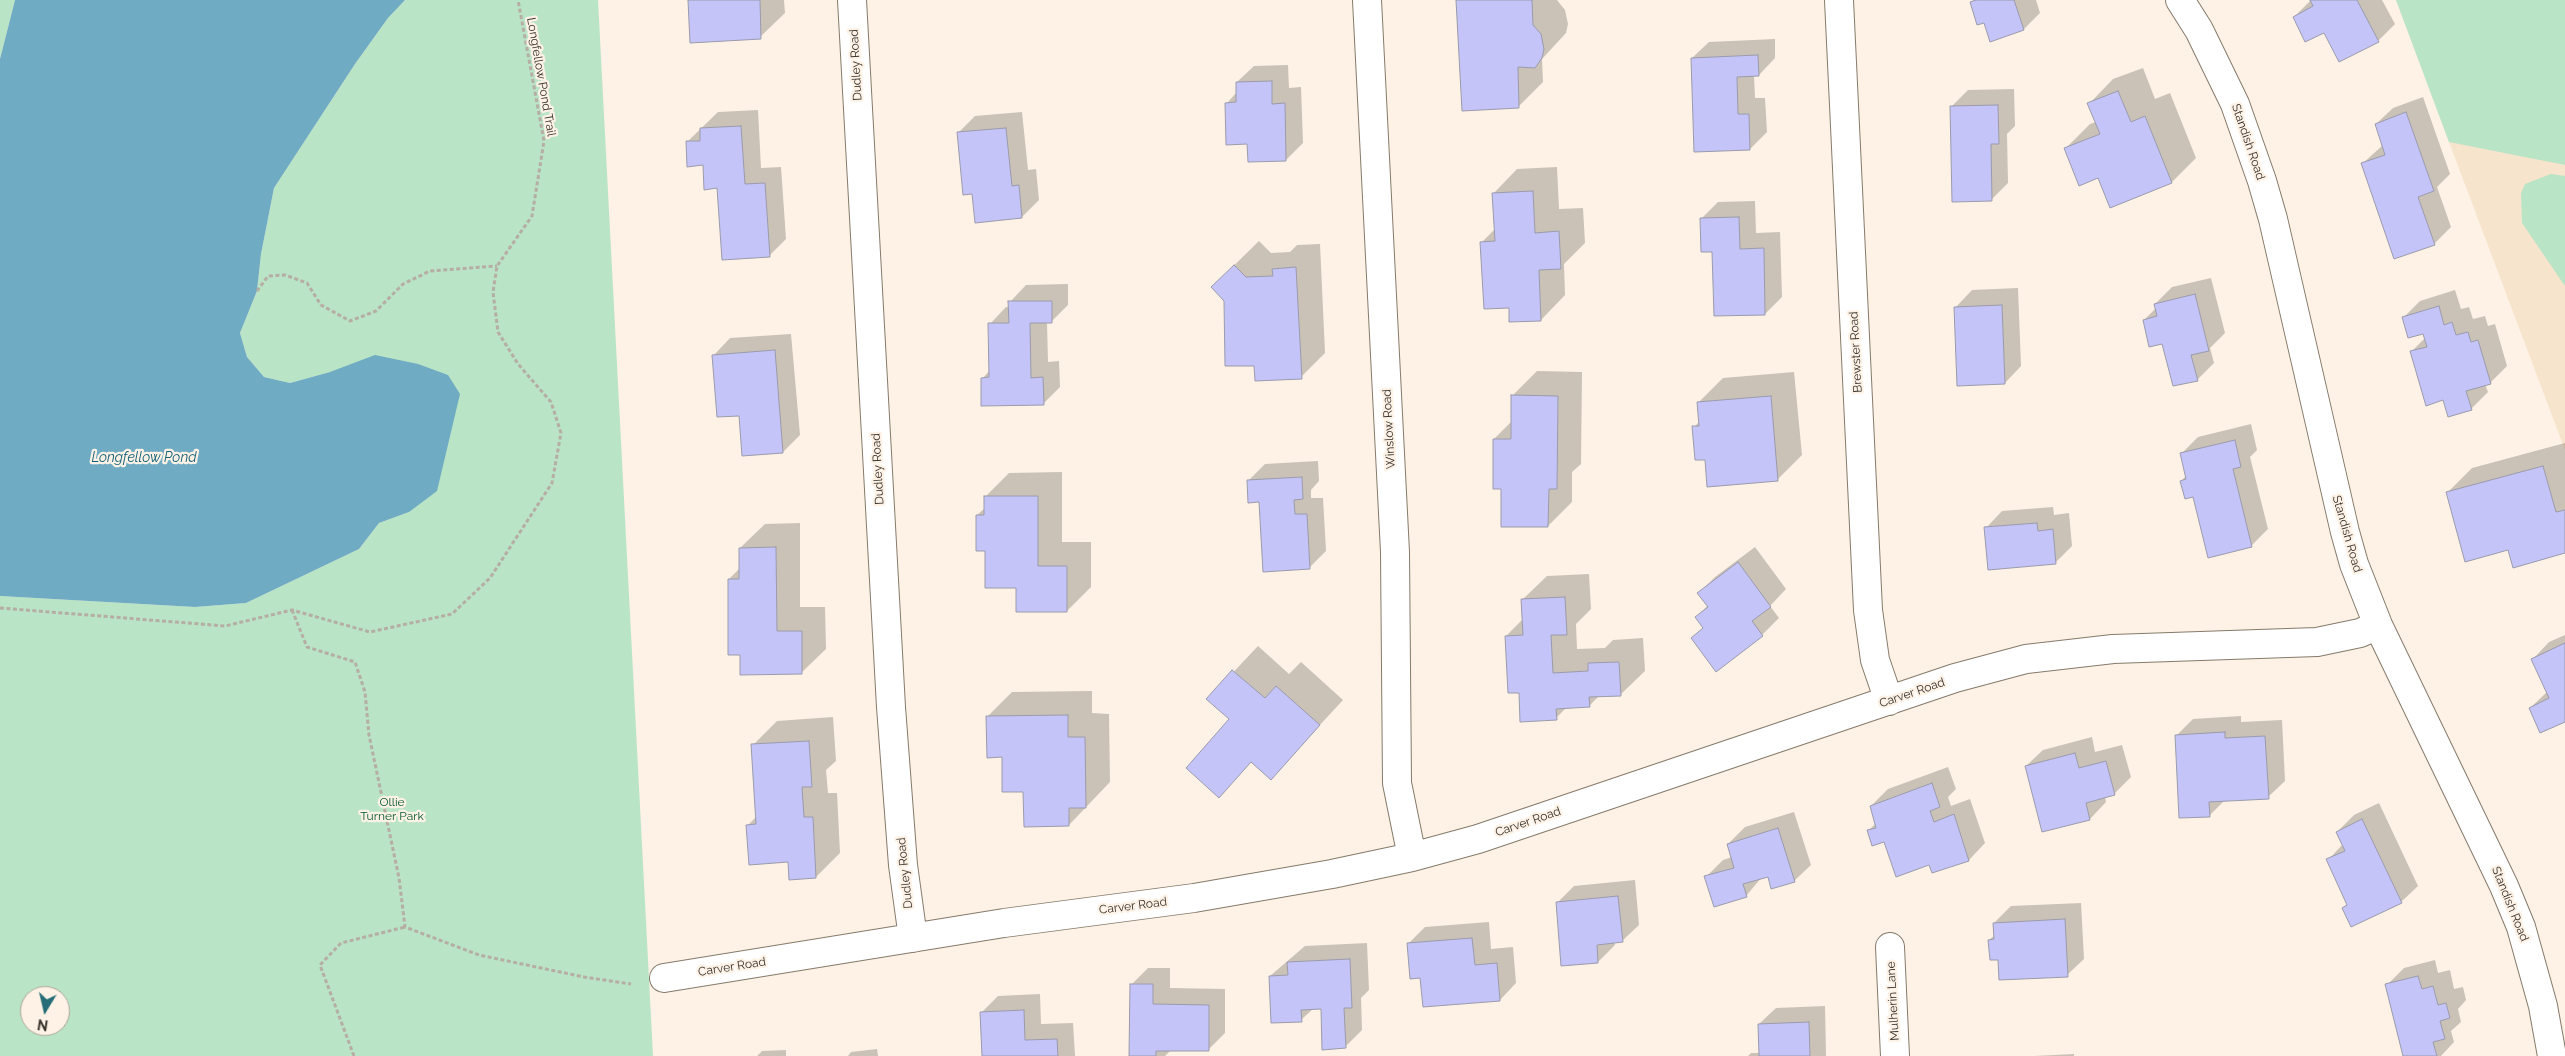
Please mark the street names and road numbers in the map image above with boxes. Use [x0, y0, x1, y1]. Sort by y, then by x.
street label: Longfellow Pond Trail [523, 16, 559, 138]
street label: Dudley Road [847, 29, 865, 101]
street label: Standish Road [2228, 102, 2268, 182]
street label: Brewster Road [1847, 311, 1865, 393]
street label: Winslow Road [1380, 389, 1398, 469]
street label: Dudley Road [869, 433, 887, 505]
street label: Standish Road [2329, 494, 2365, 574]
street label: Carver Road [1877, 675, 1947, 711]
street label: Carver Road [1493, 804, 1563, 840]
street label: Dudley Road [894, 837, 916, 909]
street label: Standish Road [2488, 864, 2532, 944]
street label: Carver Road [1098, 895, 1168, 917]
street label: Carver Road [697, 955, 767, 979]
street label: Mulherin Lane [1884, 961, 1902, 1041]

